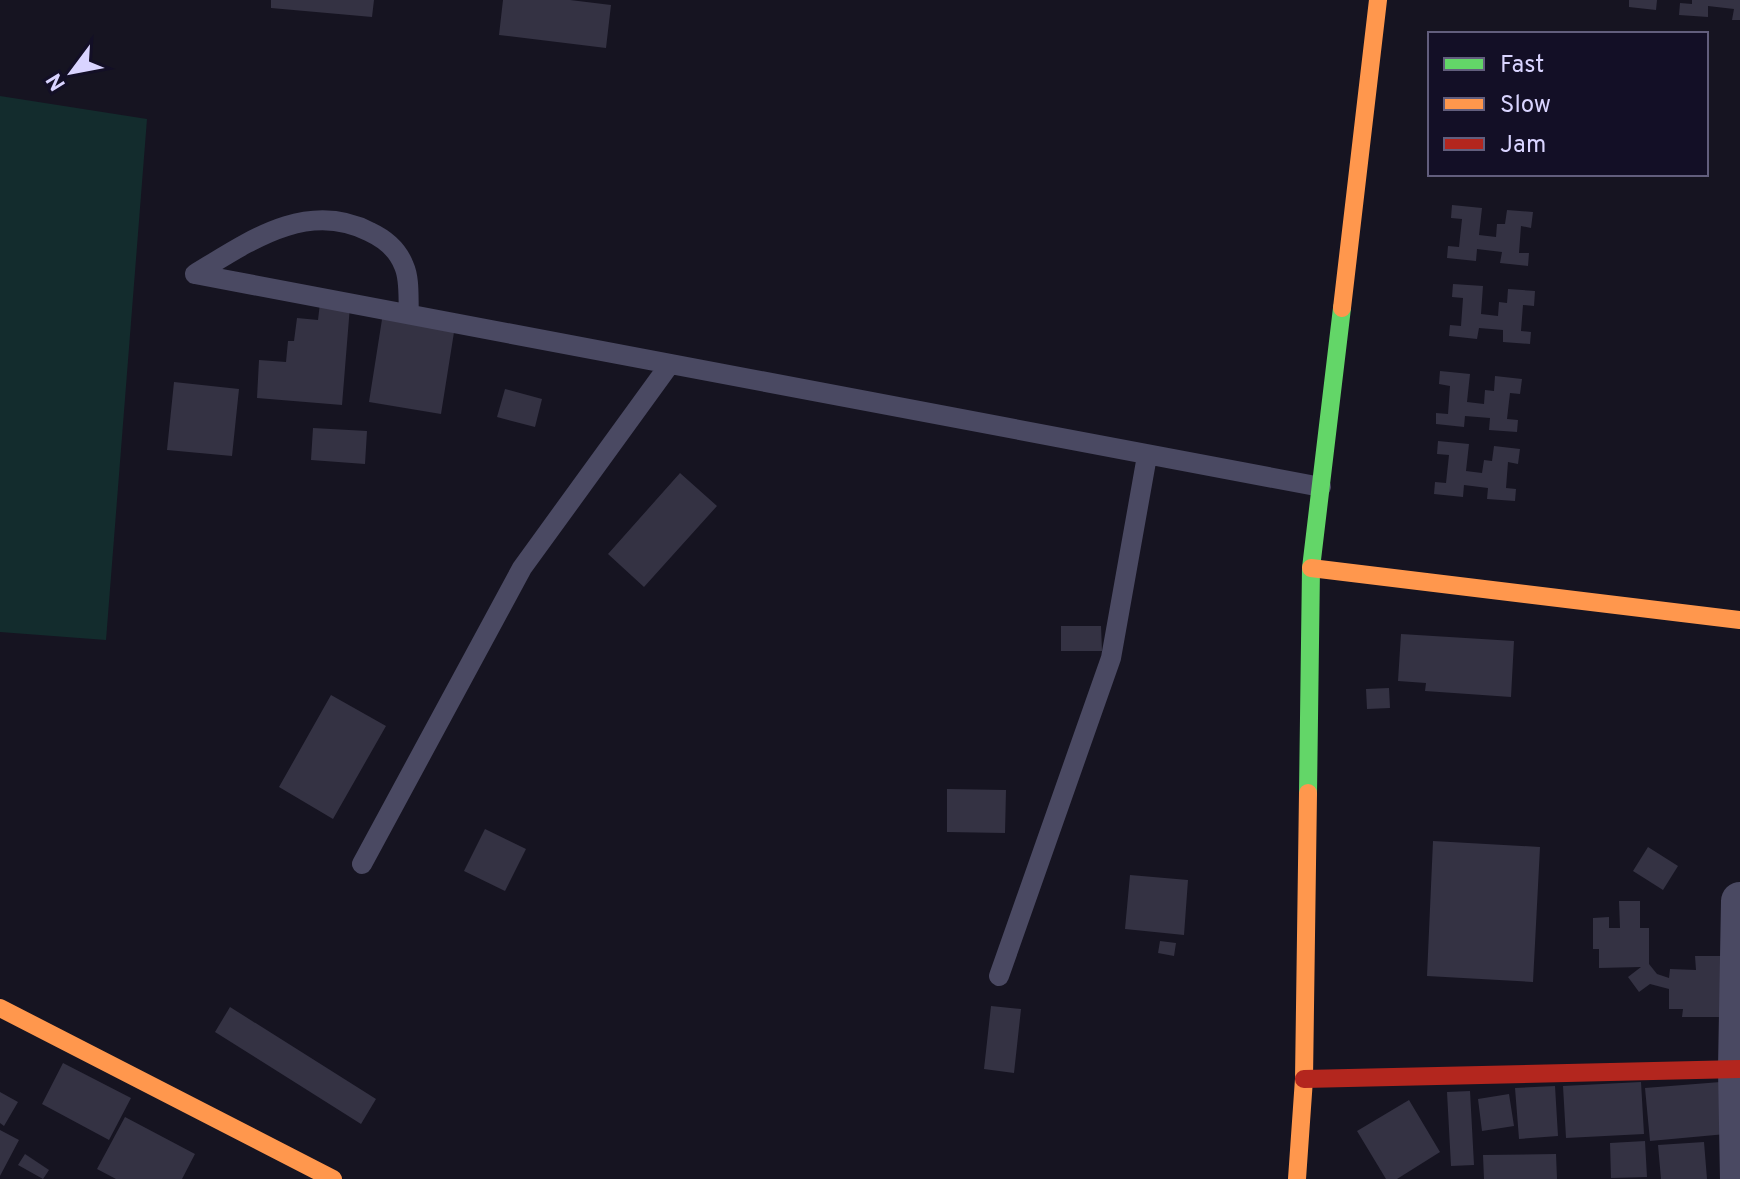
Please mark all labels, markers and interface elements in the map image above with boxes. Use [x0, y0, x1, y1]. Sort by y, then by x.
north arrow [32, 32, 112, 112]
legend [1428, 32, 1708, 176]
text: Fast [1500, 51, 1544, 81]
text: N [42, 67, 73, 95]
text: Slow [1500, 91, 1551, 121]
text: Jam [1500, 131, 1546, 161]

